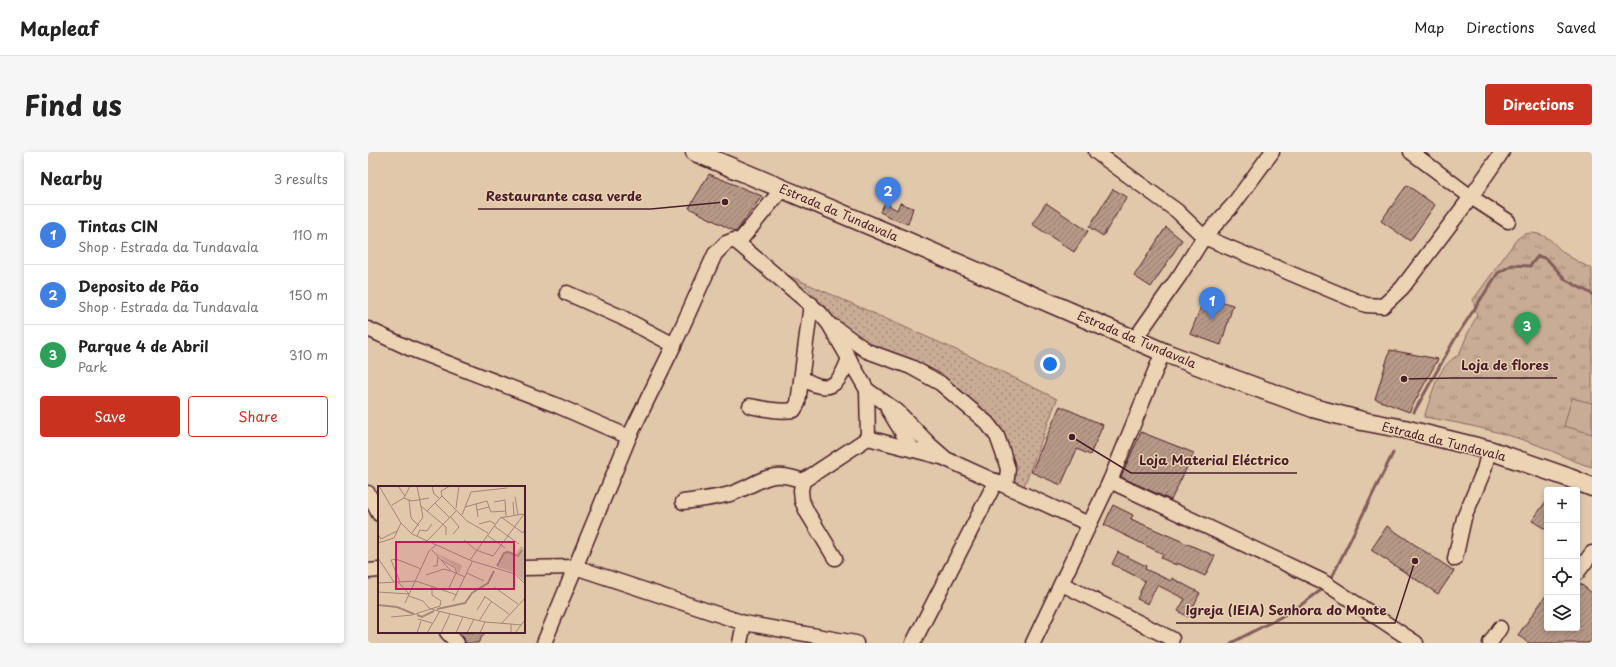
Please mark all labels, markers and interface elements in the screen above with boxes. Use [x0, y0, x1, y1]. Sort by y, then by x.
text: Mapleaf [20, 14, 98, 42]
text: Map [1414, 17, 1444, 38]
text: Directions [1466, 17, 1534, 38]
text: Saved [1556, 17, 1596, 38]
text: Find us [24, 83, 122, 126]
button: Directions [1485, 84, 1592, 125]
text: Nearby [40, 165, 102, 191]
text: 3 results [274, 169, 328, 188]
pin: 2 [875, 177, 901, 210]
street label: Estrada da Tundavala [777, 179, 902, 245]
callout: Restaurante casa verde [478, 184, 651, 209]
text: Restaurante casa verde [486, 186, 642, 205]
text: Tintas CIN [78, 214, 158, 237]
text: 1 [50, 225, 56, 244]
text: 110 m [293, 225, 328, 244]
text: Shop · Estrada da Tundavala [78, 237, 258, 256]
text: Deposito de Pão [78, 274, 199, 297]
text: 2 [48, 285, 58, 304]
text: 150 m [289, 285, 328, 304]
pin: 1 [1199, 287, 1225, 320]
text: Shop · Estrada da Tundavala [78, 297, 258, 316]
street label: Estrada da Tundavala [1075, 306, 1200, 372]
pin: 3 [1514, 312, 1540, 345]
text: Parque 4 de Abril [78, 334, 208, 357]
text: 3 [49, 345, 57, 364]
text: 310 m [289, 345, 328, 364]
callout: Loja de flores [1453, 353, 1557, 378]
your location [1040, 354, 1060, 374]
text: Loja de flores [1461, 355, 1549, 374]
text: Park [78, 357, 107, 376]
button: Save [40, 396, 180, 437]
button: Share [188, 396, 328, 437]
street label: Estrada da Tundavala [1380, 417, 1508, 465]
callout: Loja Material Eléctrico [1131, 448, 1297, 473]
text: Loja Material Eléctrico [1139, 450, 1289, 469]
inset map [378, 486, 525, 633]
map controls [1544, 487, 1580, 631]
button: + [1544, 487, 1580, 523]
button: − [1544, 523, 1580, 559]
button: locate [1544, 559, 1580, 595]
button: layers [1544, 595, 1580, 631]
callout: Igreja (IEIA) Senhora do Monte [1176, 598, 1395, 623]
text: Igreja (IEIA) Senhora do Monte [1185, 600, 1387, 619]

